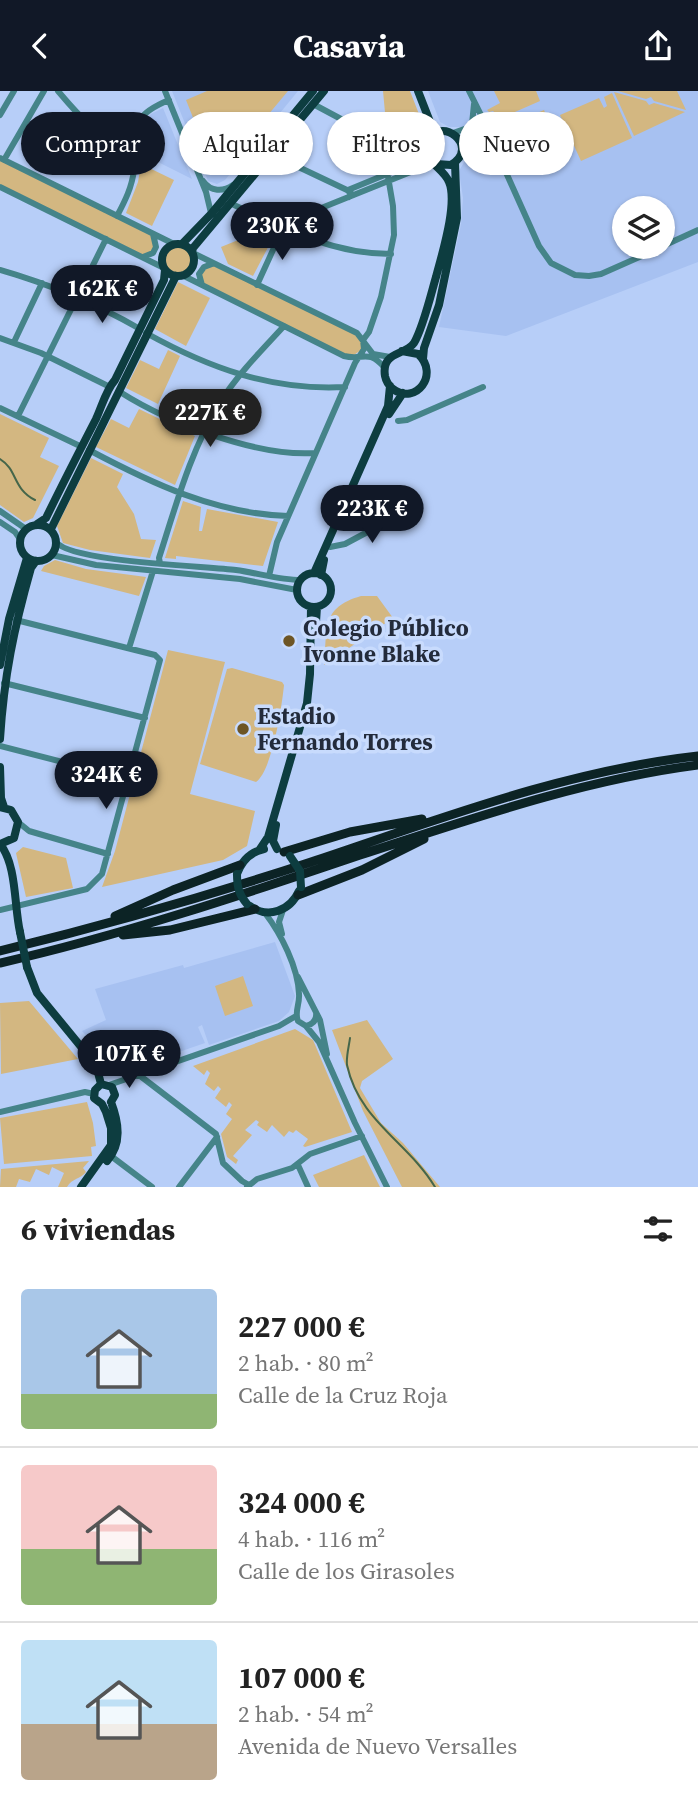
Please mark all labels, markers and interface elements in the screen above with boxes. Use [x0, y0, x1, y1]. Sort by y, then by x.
text: Casavia [293, 24, 405, 68]
icon: back [21, 27, 59, 65]
icon: share [639, 27, 677, 65]
chip: Comprar [21, 112, 165, 175]
chip: Alquilar [179, 112, 313, 175]
chip: Filtros [327, 112, 445, 175]
chip: Nuevo [459, 112, 574, 175]
map controls [612, 196, 675, 259]
button: layers [612, 196, 675, 259]
pin: 230K € [225, 202, 339, 262]
text: 230K € [247, 209, 317, 241]
pin: 162K € [45, 265, 159, 325]
text: 162K € [67, 272, 137, 304]
pin: 227K € [153, 389, 267, 449]
text: 227K € [175, 396, 245, 428]
pin: 223K € [315, 485, 429, 545]
text: 223K € [337, 492, 407, 524]
place label: Colegio Público Ivonne Blake [303, 612, 469, 670]
marker: Colegio Público Ivonne Blake [281, 633, 297, 649]
place label: Estadio Fernando Torres [257, 700, 433, 758]
marker: Estadio Fernando Torres [235, 721, 251, 737]
pin: 324K € [49, 751, 163, 811]
text: 324K € [71, 758, 141, 790]
pin: 107K € [72, 1031, 186, 1090]
text: 107K € [94, 1037, 164, 1069]
text: 6 viviendas [21, 1209, 175, 1250]
icon: filters [639, 1210, 677, 1248]
text: 227 000 € [238, 1306, 365, 1347]
icon: home [77, 1317, 161, 1401]
text: 2 hab. · 80 m² [238, 1347, 374, 1379]
text: Calle de la Cruz Roja [238, 1379, 448, 1411]
text: 324 000 € [238, 1482, 365, 1523]
icon: home [77, 1493, 161, 1577]
text: 4 hab. · 116 m² [238, 1523, 385, 1555]
text: Calle de los Girasoles [238, 1555, 455, 1587]
text: 107 000 € [238, 1657, 365, 1698]
icon: home [77, 1668, 161, 1752]
text: 2 hab. · 54 m² [238, 1698, 374, 1730]
text: Avenida de Nuevo Versalles [238, 1730, 517, 1762]

